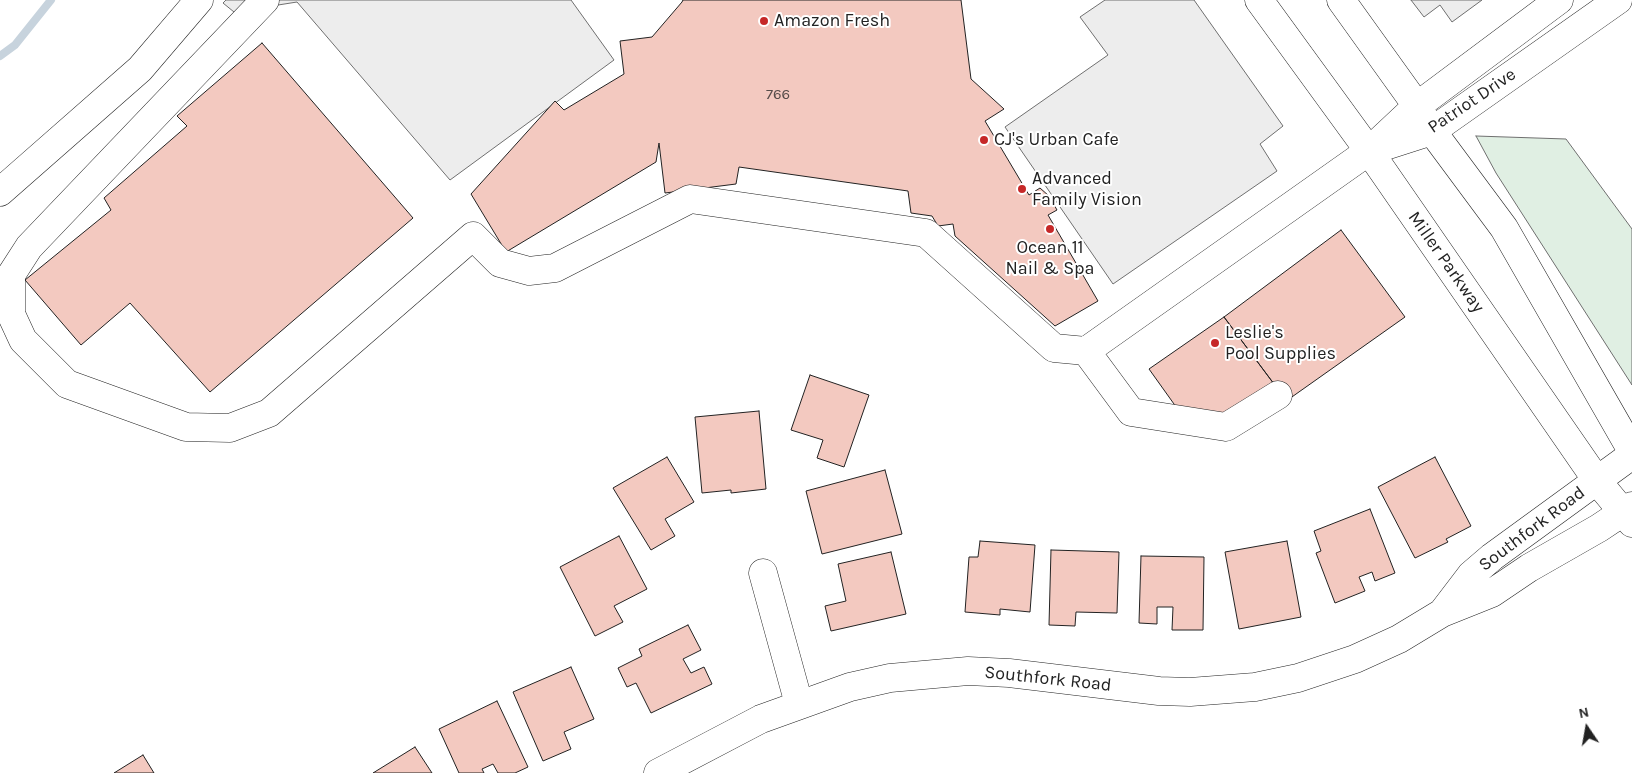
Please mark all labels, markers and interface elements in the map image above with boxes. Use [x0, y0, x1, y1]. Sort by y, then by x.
place label: Amazon Fresh [774, 10, 890, 32]
marker: Amazon Fresh [758, 15, 770, 27]
street label: Patriot Drive [1424, 64, 1520, 138]
house number: 766 [766, 86, 790, 104]
place label: CJ's Urban Cafe [994, 129, 1119, 151]
marker: CJ's Urban Cafe [978, 134, 990, 146]
place label: Advanced Family Vision [1032, 168, 1142, 210]
marker: Advanced Family Vision [1016, 183, 1028, 195]
street label: Miller Parkway [1403, 207, 1489, 317]
marker: Ocean 11 Nail & Spa [1044, 223, 1056, 235]
place label: Ocean 11 Nail & Spa [1006, 237, 1094, 280]
place label: Leslie's Pool Supplies [1225, 322, 1336, 364]
marker: Leslie's Pool Supplies [1209, 337, 1221, 349]
street label: Southfork Road [1475, 482, 1589, 576]
street label: Southfork Road [983, 662, 1113, 696]
north arrow [1562, 703, 1612, 753]
text: N [1577, 703, 1590, 722]

